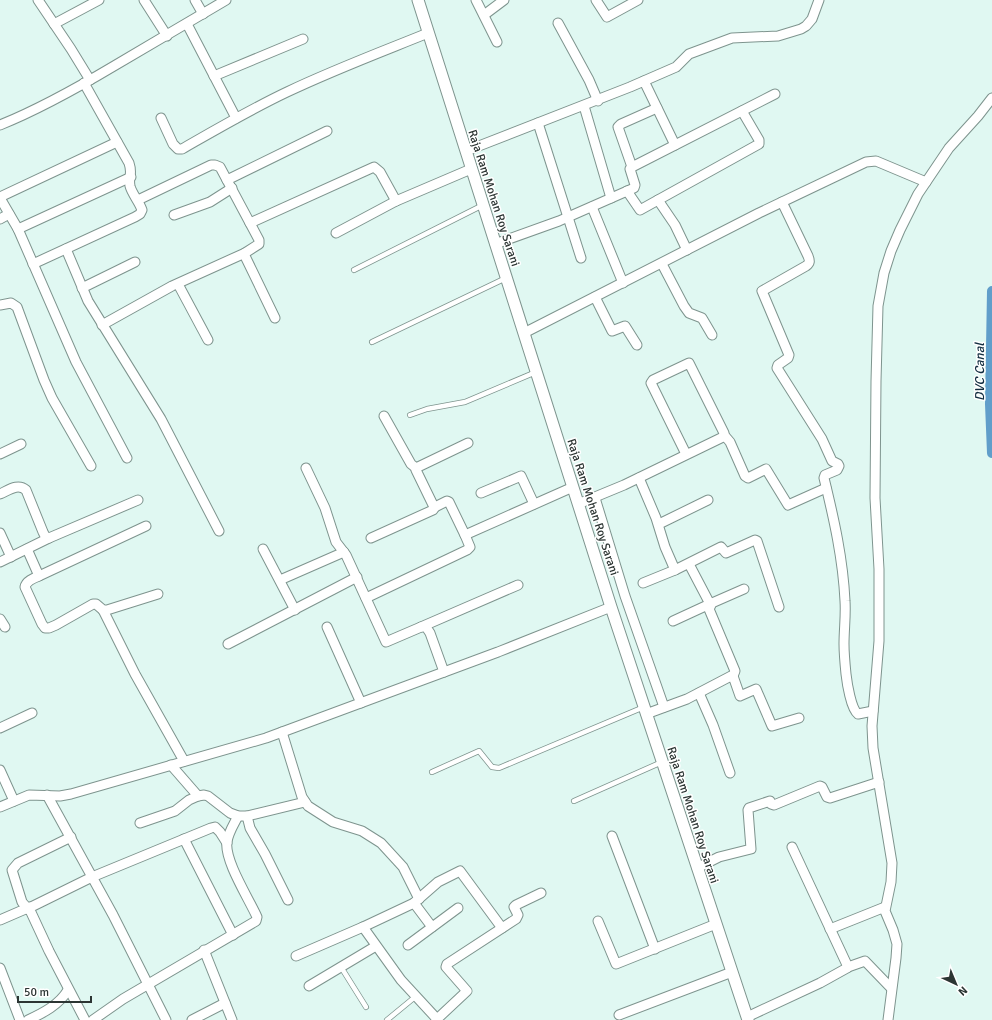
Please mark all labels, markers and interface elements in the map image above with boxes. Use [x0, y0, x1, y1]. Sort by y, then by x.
street label: Raja Ram Mohan Roy Sarani [464, 128, 523, 268]
water label: DVC Canal [972, 342, 988, 401]
street label: Raja Ram Mohan Roy Sarani [563, 437, 622, 577]
street label: Raja Ram Mohan Roy Sarani [663, 745, 722, 885]
north arrow [936, 964, 976, 1004]
scale bar [18, 978, 91, 1004]
text: N [955, 983, 970, 998]
text: 50 m [24, 985, 49, 1000]

